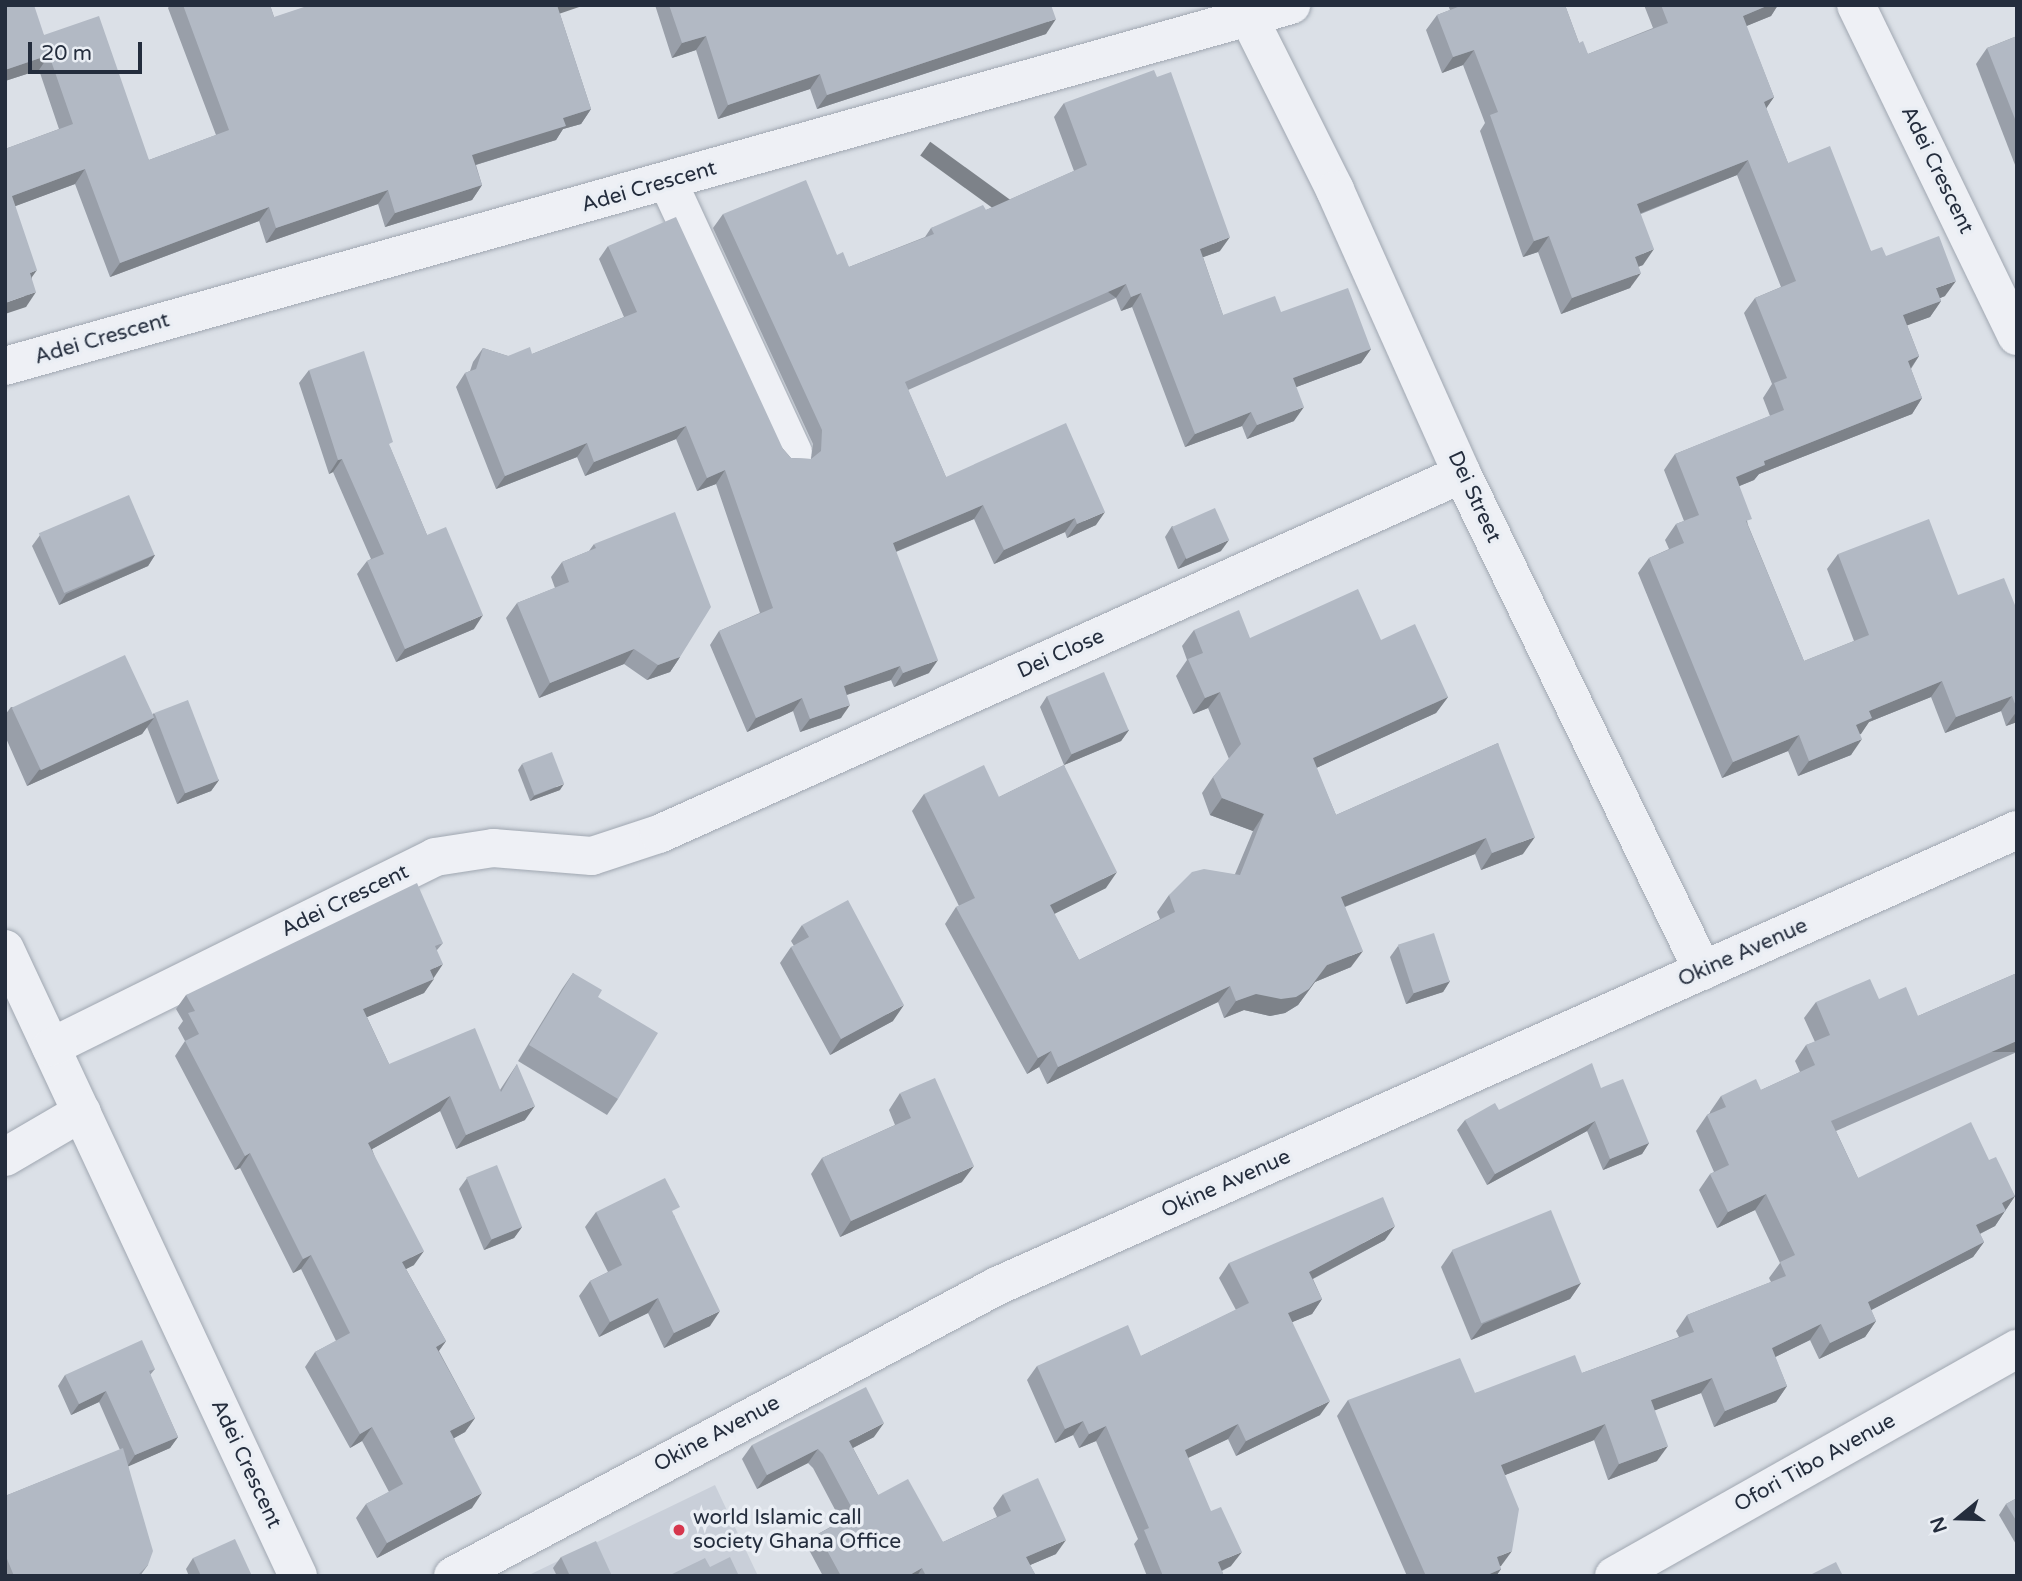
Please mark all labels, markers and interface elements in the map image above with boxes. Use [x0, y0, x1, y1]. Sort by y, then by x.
scale bar [32, 28, 145, 72]
text: 20 m [41, 41, 92, 66]
street label: Adei Crescent [1895, 102, 1979, 238]
street label: Adei Crescent [579, 156, 719, 218]
street label: Adei Crescent [32, 308, 172, 370]
street label: Dei Street [1442, 447, 1506, 547]
street label: Dei Close [1014, 624, 1108, 684]
street label: Adei Crescent [277, 859, 413, 943]
street label: Okine Avenue [1674, 913, 1812, 993]
street label: Okine Avenue [1157, 1144, 1295, 1224]
street label: Okine Avenue [650, 1390, 784, 1478]
street label: Adei Crescent [205, 1396, 287, 1532]
street label: Ofori Tibo Avenue [1730, 1408, 1900, 1518]
north arrow [1924, 1483, 1994, 1553]
place label: world Islamic call society Ghana Office [693, 1505, 901, 1555]
text: N [1926, 1514, 1952, 1536]
marker: world Islamic call society Ghana Office [671, 1522, 687, 1538]

